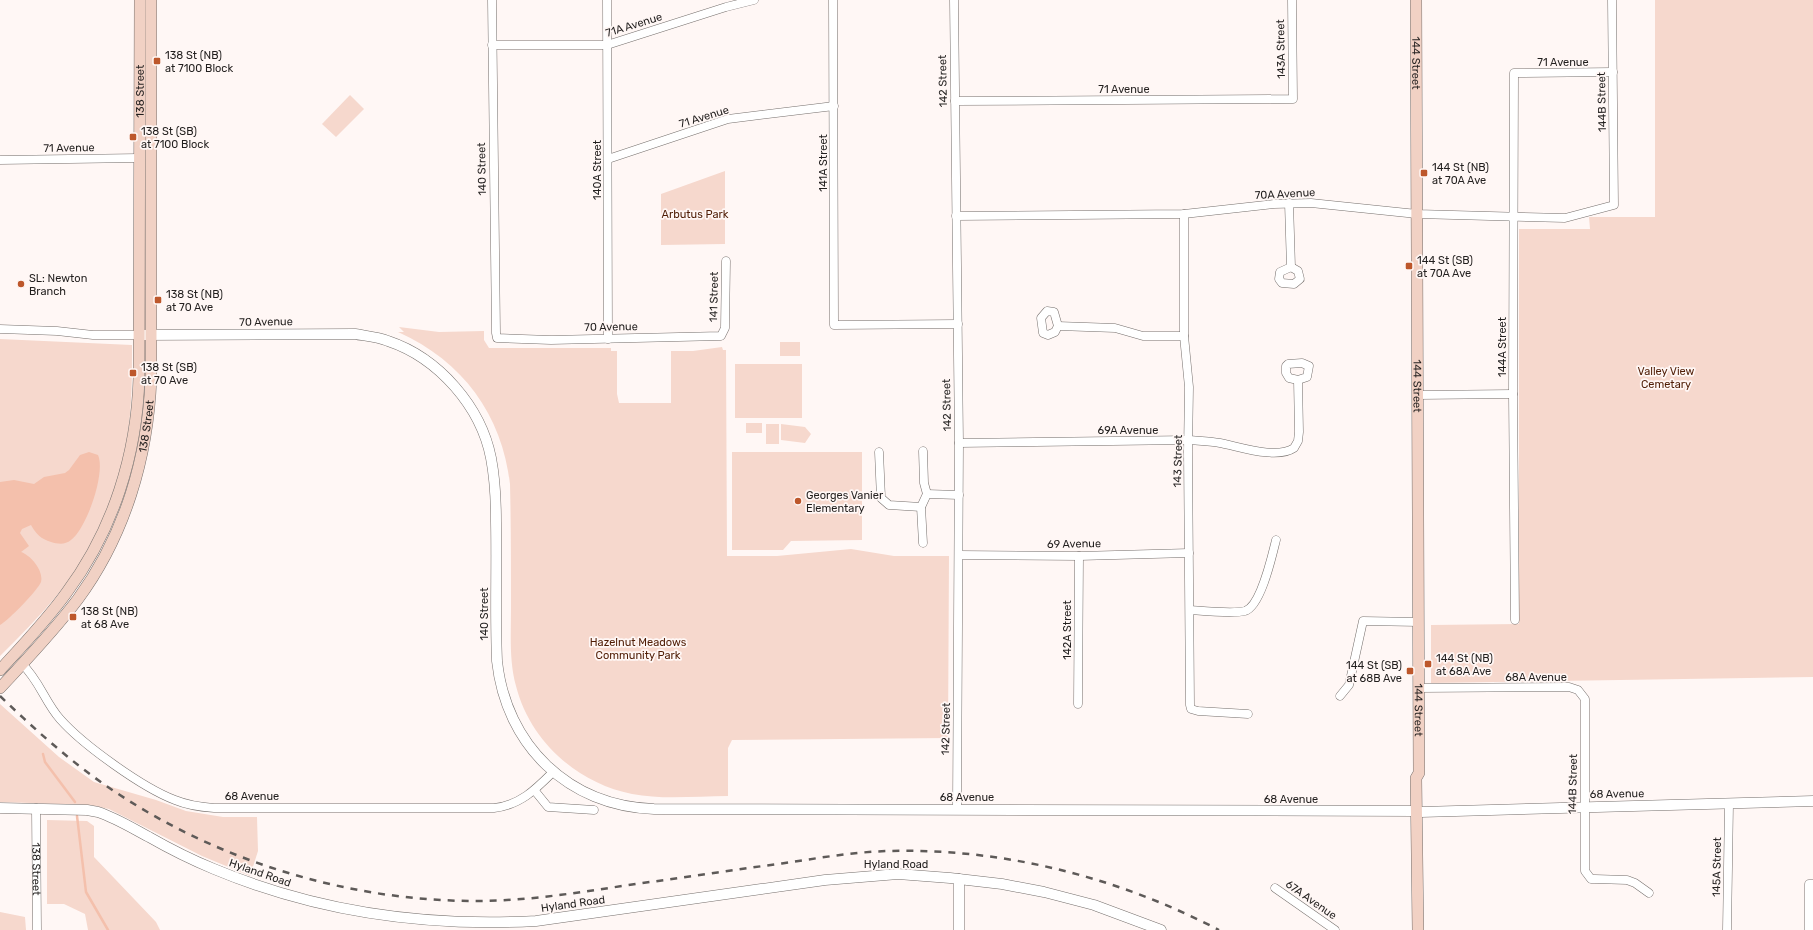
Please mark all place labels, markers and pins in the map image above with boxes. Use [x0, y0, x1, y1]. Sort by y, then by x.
place label: 138 St (NB) at 7100 Block [165, 49, 233, 75]
marker: 138 St (NB) at 7100 Block [152, 56, 162, 66]
place label: 138 St (SB) at 7100 Block [141, 125, 209, 151]
marker: 138 St (SB) at 7100 Block [128, 132, 138, 142]
place label: 144 St (NB) at 70A Ave [1432, 161, 1489, 187]
marker: 144 St (NB) at 70A Ave [1419, 168, 1429, 178]
place label: 144 St (SB) at 70A Ave [1417, 254, 1473, 280]
marker: 144 St (SB) at 70A Ave [1404, 261, 1414, 271]
place label: SL: Newton Branch [29, 272, 87, 298]
marker: SL: Newton Branch [16, 279, 26, 289]
place label: 138 St (NB) at 70 Ave [166, 288, 223, 314]
marker: 138 St (NB) at 70 Ave [153, 295, 163, 305]
place label: 138 St (SB) at 70 Ave [141, 361, 197, 387]
marker: 138 St (SB) at 70 Ave [128, 368, 138, 378]
place label: Georges Vanier Elementary [806, 489, 884, 515]
marker: Georges Vanier Elementary [793, 496, 803, 506]
place label: 138 St (NB) at 68 Ave [81, 605, 138, 631]
marker: 138 St (NB) at 68 Ave [68, 612, 78, 622]
place label: 144 St (NB) at 68A Ave [1436, 652, 1493, 678]
place label: 144 St (SB) at 68B Ave [1346, 659, 1402, 685]
marker: 144 St (NB) at 68A Ave [1423, 659, 1433, 669]
marker: 144 St (SB) at 68B Ave [1405, 666, 1415, 676]

